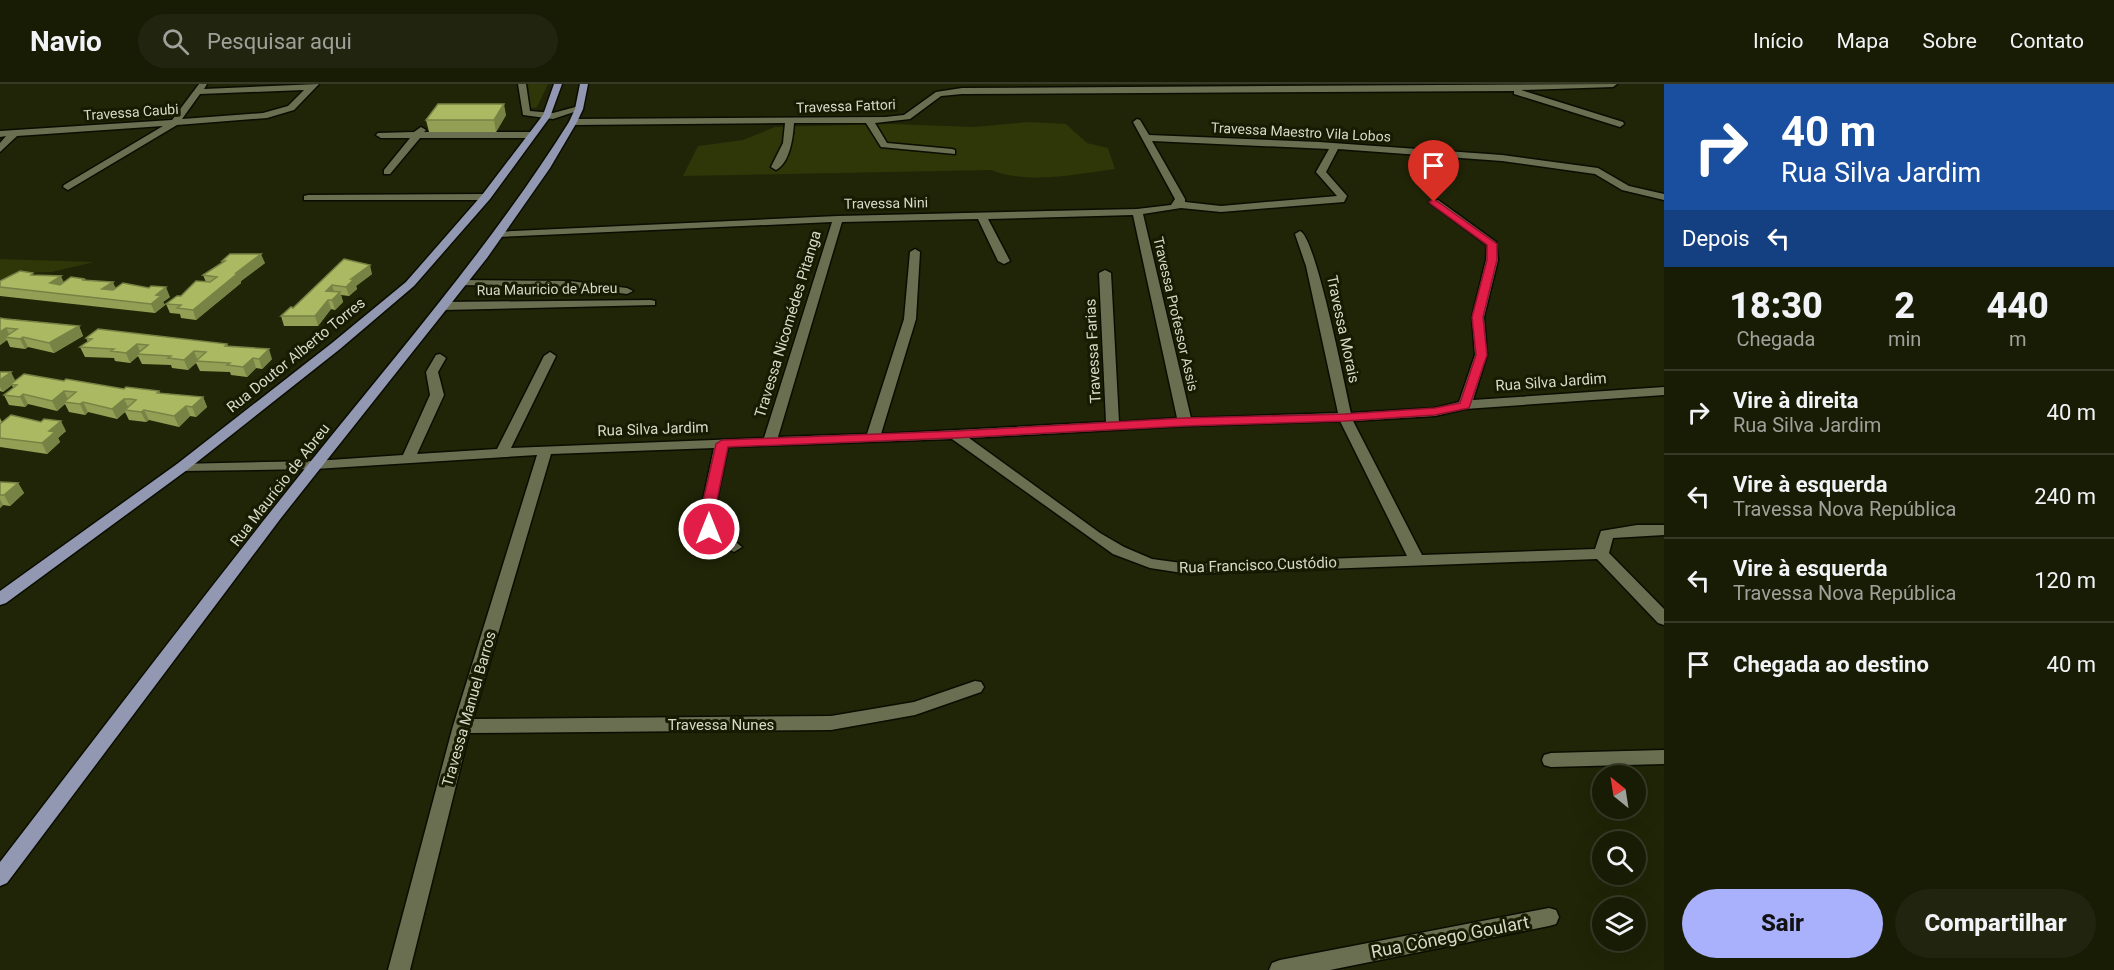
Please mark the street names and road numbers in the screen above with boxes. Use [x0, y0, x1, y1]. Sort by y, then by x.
street label: Travessa Fattori [796, 96, 896, 116]
street label: Travessa Caubi [83, 101, 179, 123]
street label: Travessa Maestro Vila Lobos [1211, 119, 1391, 145]
street label: Travessa Nini [844, 194, 928, 212]
street label: Travessa Nicomédes Pitanga [751, 228, 825, 420]
street label: Travessa Professor Assis [1150, 235, 1202, 393]
street label: Travessa Morais [1323, 273, 1363, 385]
street label: Rua Mauricio de Abreu [476, 280, 618, 298]
street label: Rua Doutor Alberto Torres [223, 294, 369, 416]
street label: Travessa Farias [1081, 298, 1105, 404]
street label: Rua Silva Jardim [1495, 369, 1607, 395]
street label: Rua Silva Jardim [597, 418, 709, 440]
street label: Rua Maurício de Abreu [226, 420, 334, 550]
street label: Rua Francisco Custódio [1179, 553, 1337, 577]
street label: Travessa Manuel Barros [438, 629, 500, 789]
street label: Travessa Nunes [668, 716, 774, 734]
street label: Rua Cônego Goulart [1369, 911, 1531, 962]

